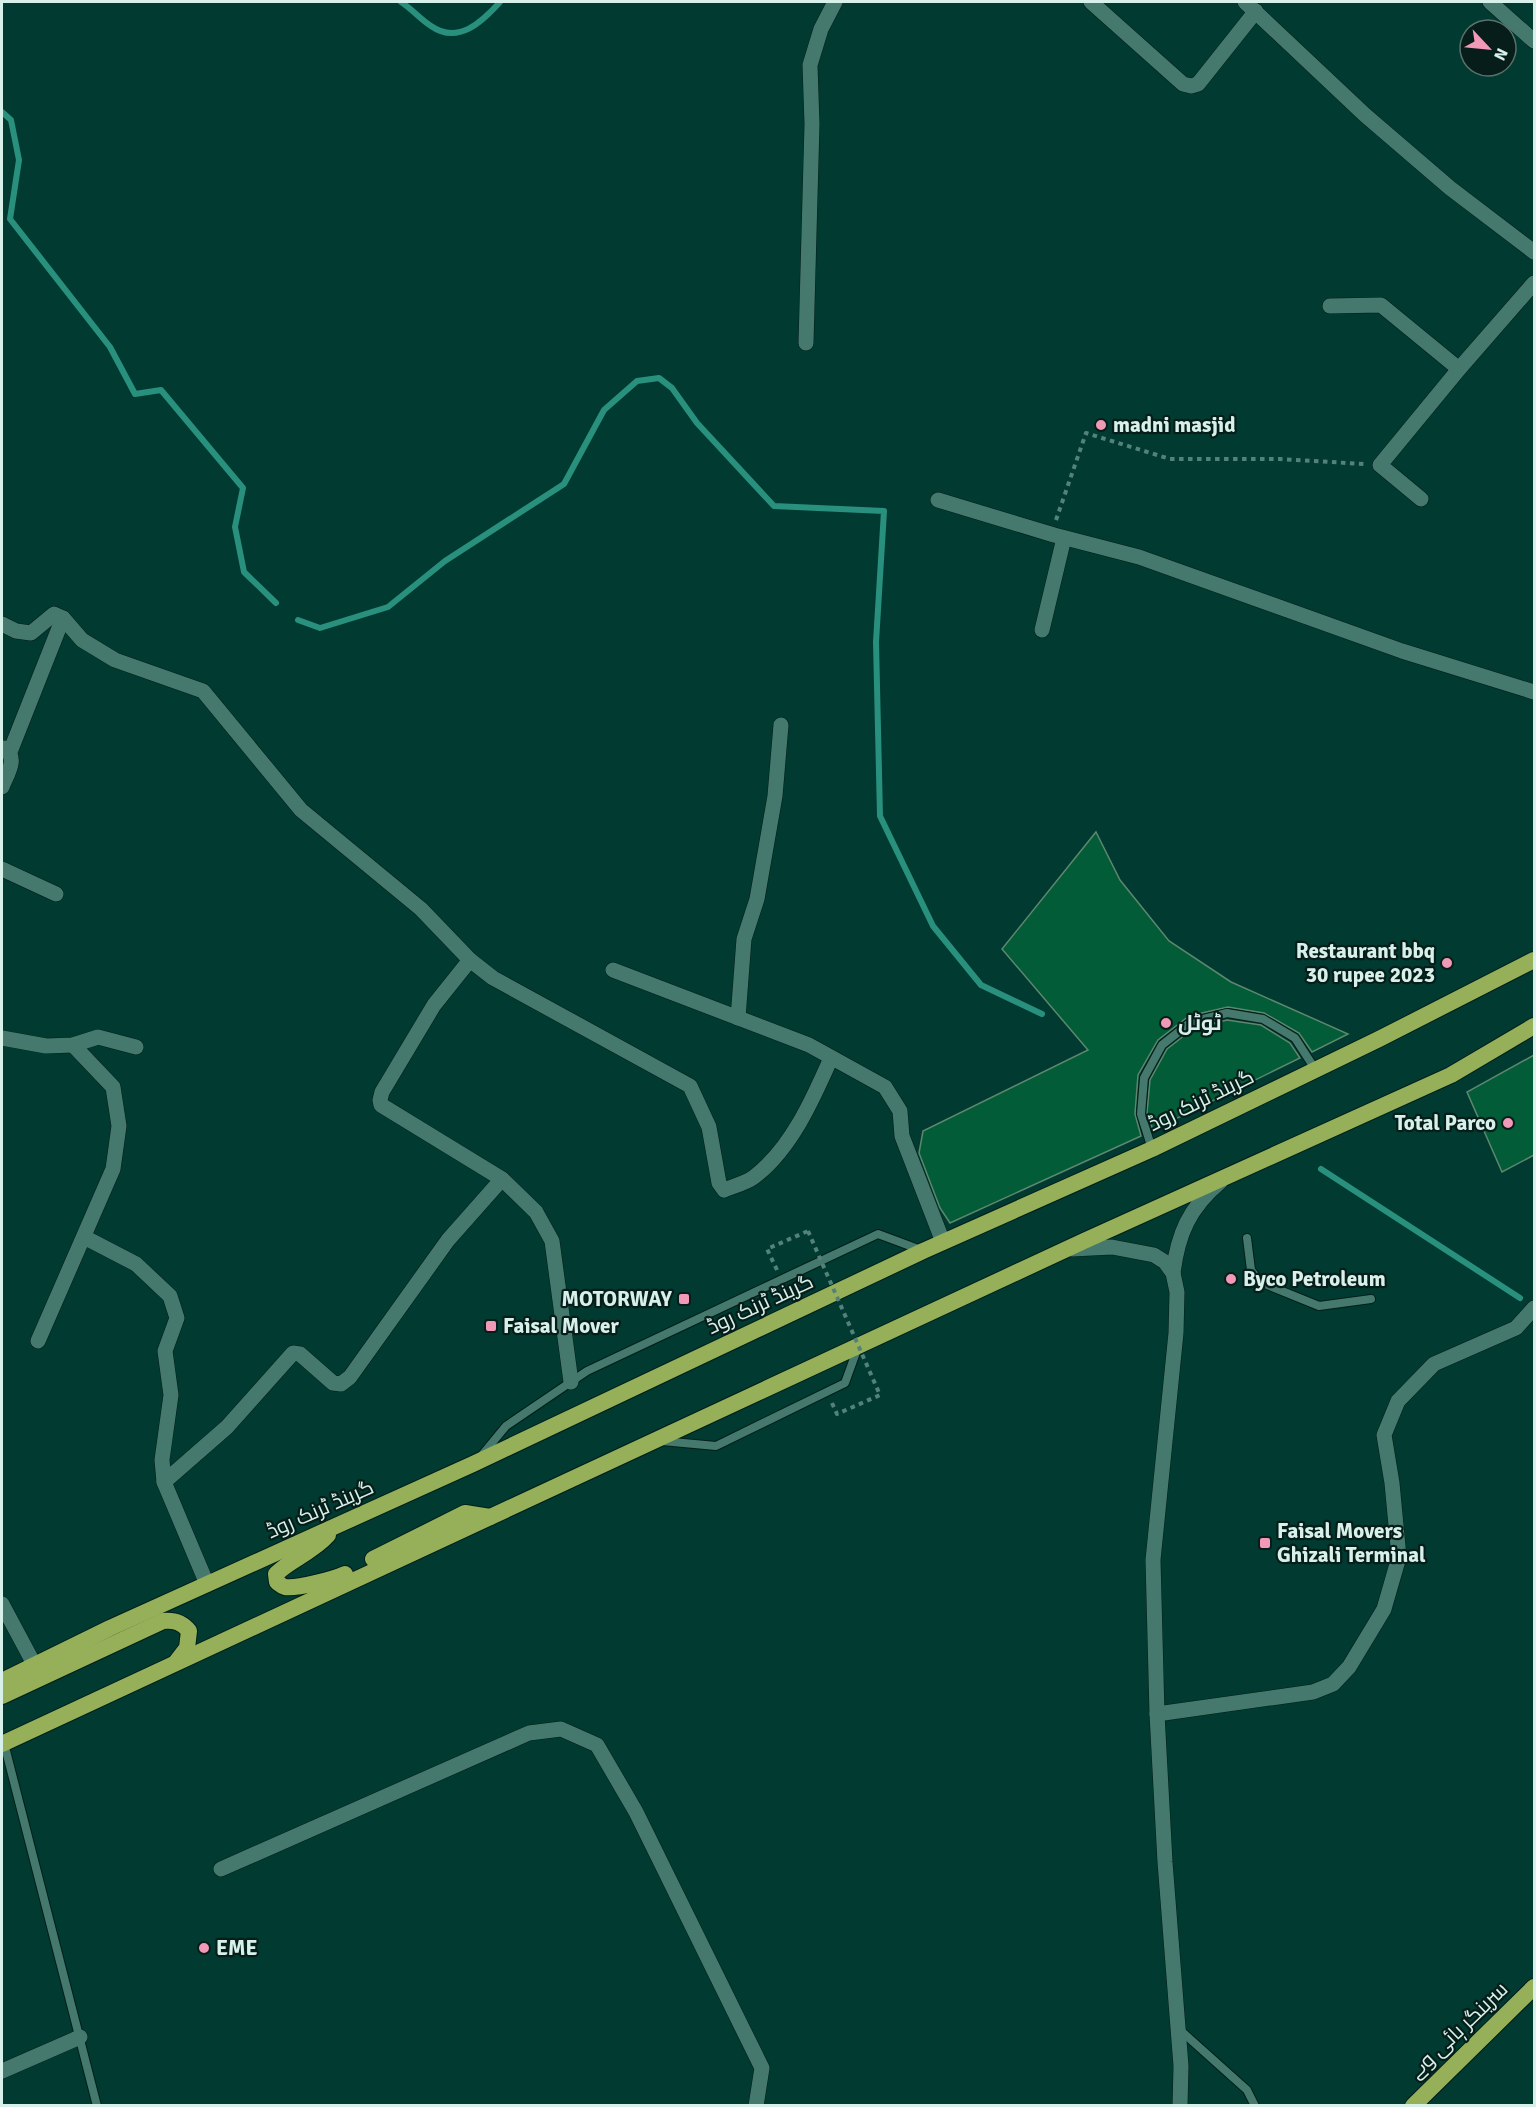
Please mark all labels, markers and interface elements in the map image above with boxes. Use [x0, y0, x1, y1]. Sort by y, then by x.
north arrow [1458, 18, 1518, 78]
text: N [1489, 45, 1512, 64]
place label: madni masjid [1113, 412, 1235, 438]
marker: madni masjid [1094, 418, 1108, 432]
place label: Restaurant bbq 30 rupee 2023 [1296, 938, 1435, 988]
marker: Restaurant bbq 30 rupee 2023 [1440, 956, 1454, 970]
place label: ٹوٹل [1178, 1010, 1222, 1036]
marker: ٹوٹل [1159, 1016, 1173, 1030]
street label: گرینڈ ٹرنک روڈ [1144, 1063, 1258, 1137]
place label: Total Parco [1395, 1110, 1496, 1136]
marker: Total Parco [1501, 1116, 1515, 1130]
place label: Byco Petroleum [1243, 1266, 1386, 1292]
street label: گرینڈ ٹرنک روڈ [703, 1268, 817, 1340]
marker: Byco Petroleum [1224, 1272, 1238, 1286]
place label: MOTORWAY [562, 1286, 673, 1312]
marker: MOTORWAY [677, 1292, 691, 1306]
place label: Faisal Mover [503, 1313, 619, 1339]
marker: Faisal Mover [484, 1319, 498, 1333]
street label: گرینڈ ٹرنک روڈ [262, 1474, 378, 1544]
place label: Faisal Movers Ghizali Terminal [1277, 1518, 1426, 1568]
marker: Faisal Movers Ghizali Terminal [1258, 1536, 1272, 1550]
place label: EME [216, 1935, 258, 1961]
marker: EME [197, 1941, 211, 1955]
street label: سرینگر ہائی وے [1403, 1976, 1514, 2085]

